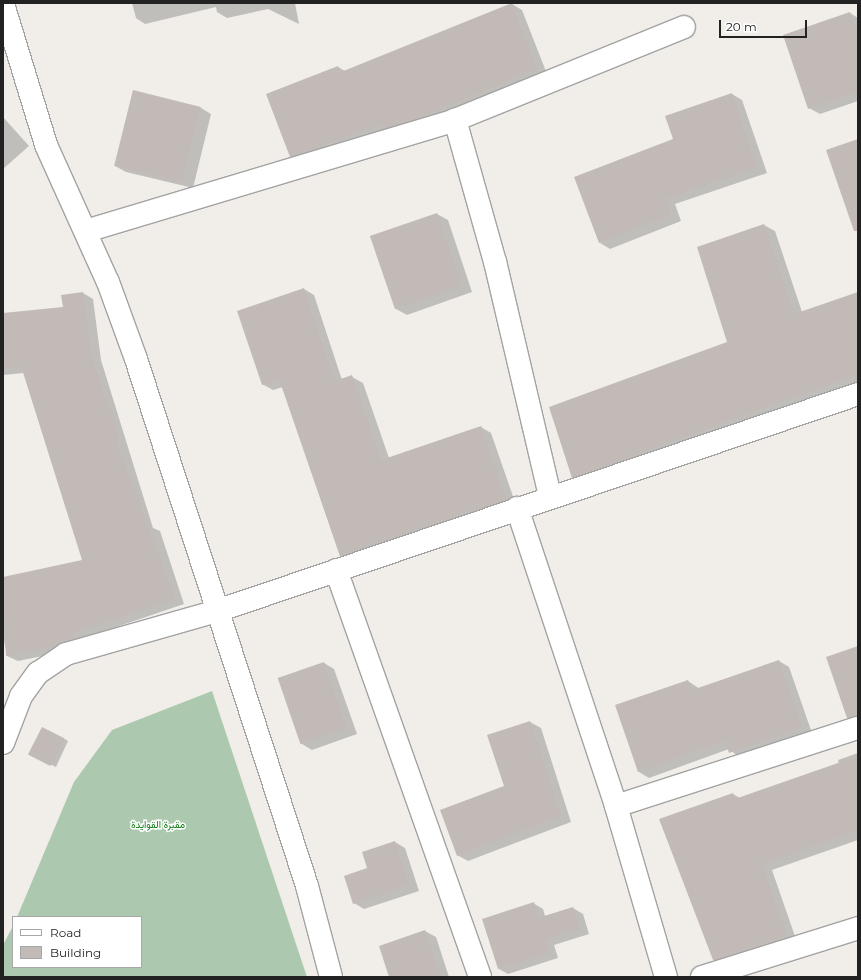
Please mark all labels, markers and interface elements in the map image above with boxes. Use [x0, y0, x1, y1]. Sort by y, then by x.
scale bar [721, 12, 809, 38]
text: 20 m [726, 19, 757, 34]
park label: مقبرة القوايدة [131, 819, 185, 831]
legend [12, 916, 142, 968]
text: Road [50, 925, 81, 940]
text: Building [50, 945, 101, 960]

